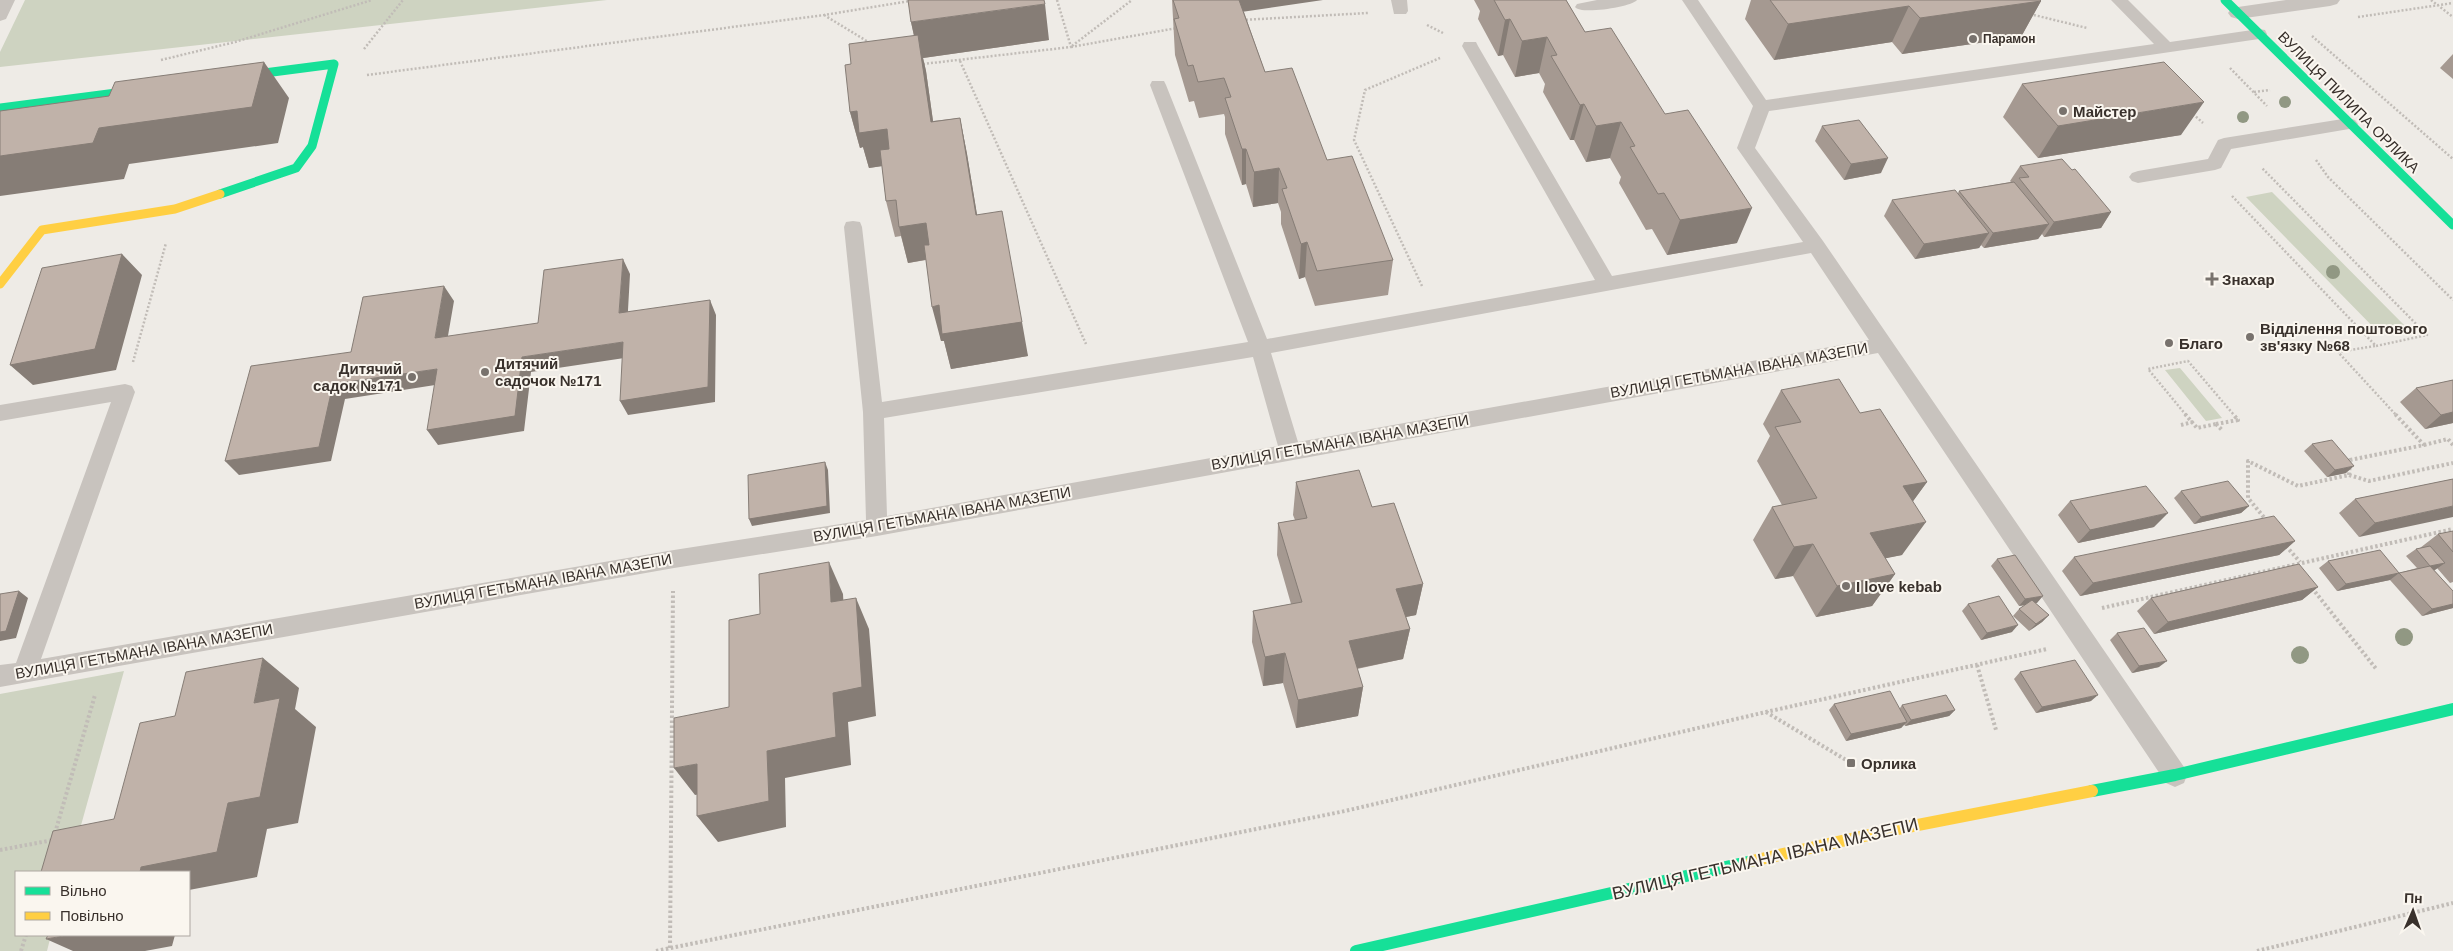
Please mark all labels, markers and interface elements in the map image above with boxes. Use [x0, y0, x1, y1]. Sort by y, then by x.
street label: ВУЛИЦЯ ПИЛИПА ОРЛИКА [2275, 28, 2423, 176]
place label: Парамон [1983, 32, 2036, 46]
marker: Парамон [1967, 33, 1979, 45]
place label: Майстер [2073, 103, 2136, 120]
marker: Майстер [2057, 105, 2069, 117]
place label: Знахар [2222, 271, 2275, 288]
marker: Знахар [2206, 273, 2218, 285]
place label: Відділення поштового зв'язку №68 [2260, 320, 2427, 354]
marker: Відділення поштового зв'язку №68 [2244, 331, 2256, 343]
place label: Благо [2179, 335, 2223, 352]
marker: Благо [2163, 337, 2175, 349]
street label: ВУЛИЦЯ ГЕТЬМАНА ІВАНА МАЗЕПИ [1609, 339, 1869, 401]
place label: Дитячий садочок №171 [495, 355, 601, 389]
place label: Дитячий садок №171 [313, 360, 402, 394]
marker: Дитячий садочок №171 [479, 366, 491, 378]
marker: Дитячий садок №171 [406, 371, 418, 383]
street label: ВУЛИЦЯ ГЕТЬМАНА ІВАНА МАЗЕПИ [1210, 411, 1470, 473]
street label: ВУЛИЦЯ ГЕТЬМАНА ІВАНА МАЗЕПИ [812, 483, 1072, 545]
street label: ВУЛИЦЯ ГЕТЬМАНА ІВАНА МАЗЕПИ [413, 550, 673, 612]
place label: I love kebab [1856, 578, 1942, 595]
marker: I love kebab [1840, 580, 1852, 592]
street label: ВУЛИЦЯ ГЕТЬМАНА ІВАНА МАЗЕПИ [14, 620, 274, 682]
place label: Орлика [1861, 755, 1917, 772]
marker: Орлика [1845, 757, 1857, 769]
street label: ВУЛИЦЯ ГЕТЬМАНА ІВАНА МАЗЕПИ [1610, 814, 1920, 904]
legend [15, 871, 190, 936]
text: Вільно [60, 882, 107, 899]
north arrow [2388, 886, 2438, 936]
text: Пн [2404, 890, 2423, 906]
text: Повільно [60, 907, 124, 924]

